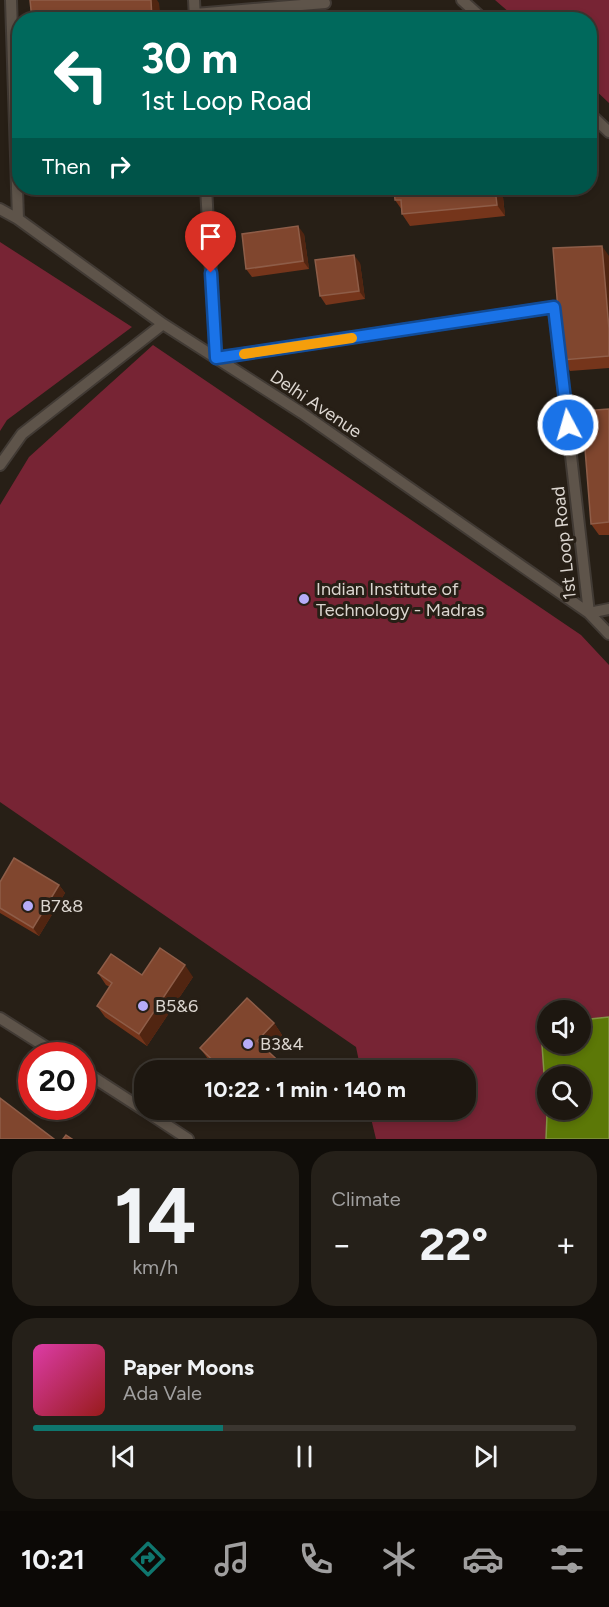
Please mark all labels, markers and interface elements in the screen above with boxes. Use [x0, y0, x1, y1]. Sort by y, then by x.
text: 30 m [141, 33, 238, 84]
icon: left [42, 36, 120, 114]
text: 1st Loop Road [141, 84, 312, 117]
icon: right [103, 150, 136, 183]
text: Then [42, 153, 91, 180]
pin [185, 211, 236, 273]
icon: arrive [194, 220, 227, 253]
street label: Delhi Avenue [266, 365, 366, 443]
position arrow [536, 393, 600, 457]
street label: 1st Loop Road [547, 485, 581, 601]
place label: Indian Institute of Technology - Madras [316, 578, 484, 621]
marker: Indian Institute of Technology - Madras [297, 592, 311, 606]
place label: B7&8 [40, 895, 83, 917]
marker: B7&8 [21, 899, 35, 913]
place label: B5&6 [155, 995, 198, 1017]
marker: B5&6 [136, 999, 150, 1013]
map controls [537, 1000, 591, 1120]
button: sound [537, 1000, 591, 1054]
place label: B3&4 [260, 1033, 304, 1055]
marker: B3&4 [241, 1037, 255, 1051]
speed limit sign: 20 [18, 1042, 96, 1120]
button: search [537, 1066, 591, 1120]
text: 10:22 · 1 min · 140 m [204, 1076, 406, 1103]
text: 14 [114, 1169, 196, 1263]
text: Climate [332, 1187, 401, 1211]
text: 22° [419, 1217, 488, 1271]
text: − [332, 1225, 352, 1264]
text: + [555, 1225, 576, 1264]
text: km/h [132, 1255, 178, 1279]
text: Paper Moons [123, 1354, 254, 1381]
text: Ada Vale [123, 1381, 202, 1405]
icon: previous [107, 1440, 140, 1473]
icon: pause [288, 1440, 321, 1473]
icon: next [469, 1440, 502, 1473]
icon: directions [127, 1538, 169, 1580]
icon: music [211, 1538, 253, 1580]
icon: phone [295, 1538, 337, 1580]
icon: climate [378, 1538, 420, 1580]
icon: car [462, 1538, 504, 1580]
icon: filters [546, 1538, 588, 1580]
text: 10:21 [21, 1543, 85, 1576]

